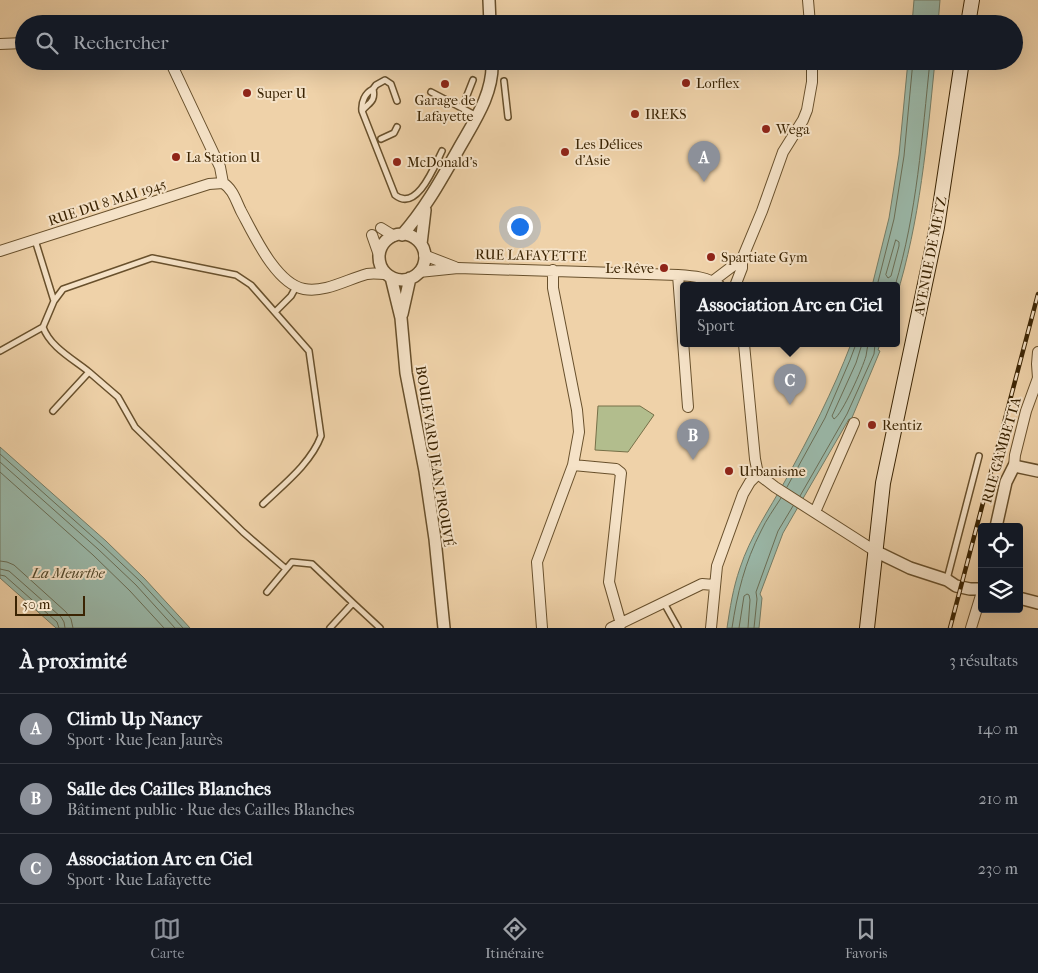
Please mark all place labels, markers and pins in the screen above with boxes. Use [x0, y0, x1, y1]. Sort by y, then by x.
place label: Lorflex [696, 75, 740, 92]
marker: Lorflex [680, 77, 692, 89]
marker: Garage de Lafayette [439, 78, 451, 90]
place label: Super U [257, 85, 307, 102]
marker: Super U [241, 87, 253, 99]
place label: Garage de Lafayette [415, 92, 475, 125]
place label: IREKS [645, 106, 687, 123]
marker: IREKS [629, 108, 641, 120]
place label: Wega [775, 121, 810, 138]
marker: Wega [760, 123, 772, 135]
place label: Les Délices d'Asie [575, 136, 642, 169]
pin: A [688, 141, 720, 182]
marker: Les Délices d'Asie [559, 146, 571, 158]
place label: La Station U [186, 149, 261, 166]
marker: La Station U [170, 151, 182, 163]
place label: McDonald's [407, 154, 478, 171]
marker: McDonald's [391, 156, 403, 168]
place label: Spartiate Gym [721, 249, 808, 266]
marker: Spartiate Gym [705, 251, 717, 263]
place label: Le Rêve [605, 260, 654, 277]
marker: Le Rêve [658, 262, 670, 274]
pin: C [774, 364, 806, 405]
place label: Rentiz [882, 417, 922, 434]
pin: B [677, 419, 709, 460]
marker: Rentiz [866, 419, 878, 431]
place label: Urbanisme [739, 463, 806, 480]
marker: Urbanisme [723, 465, 735, 477]

